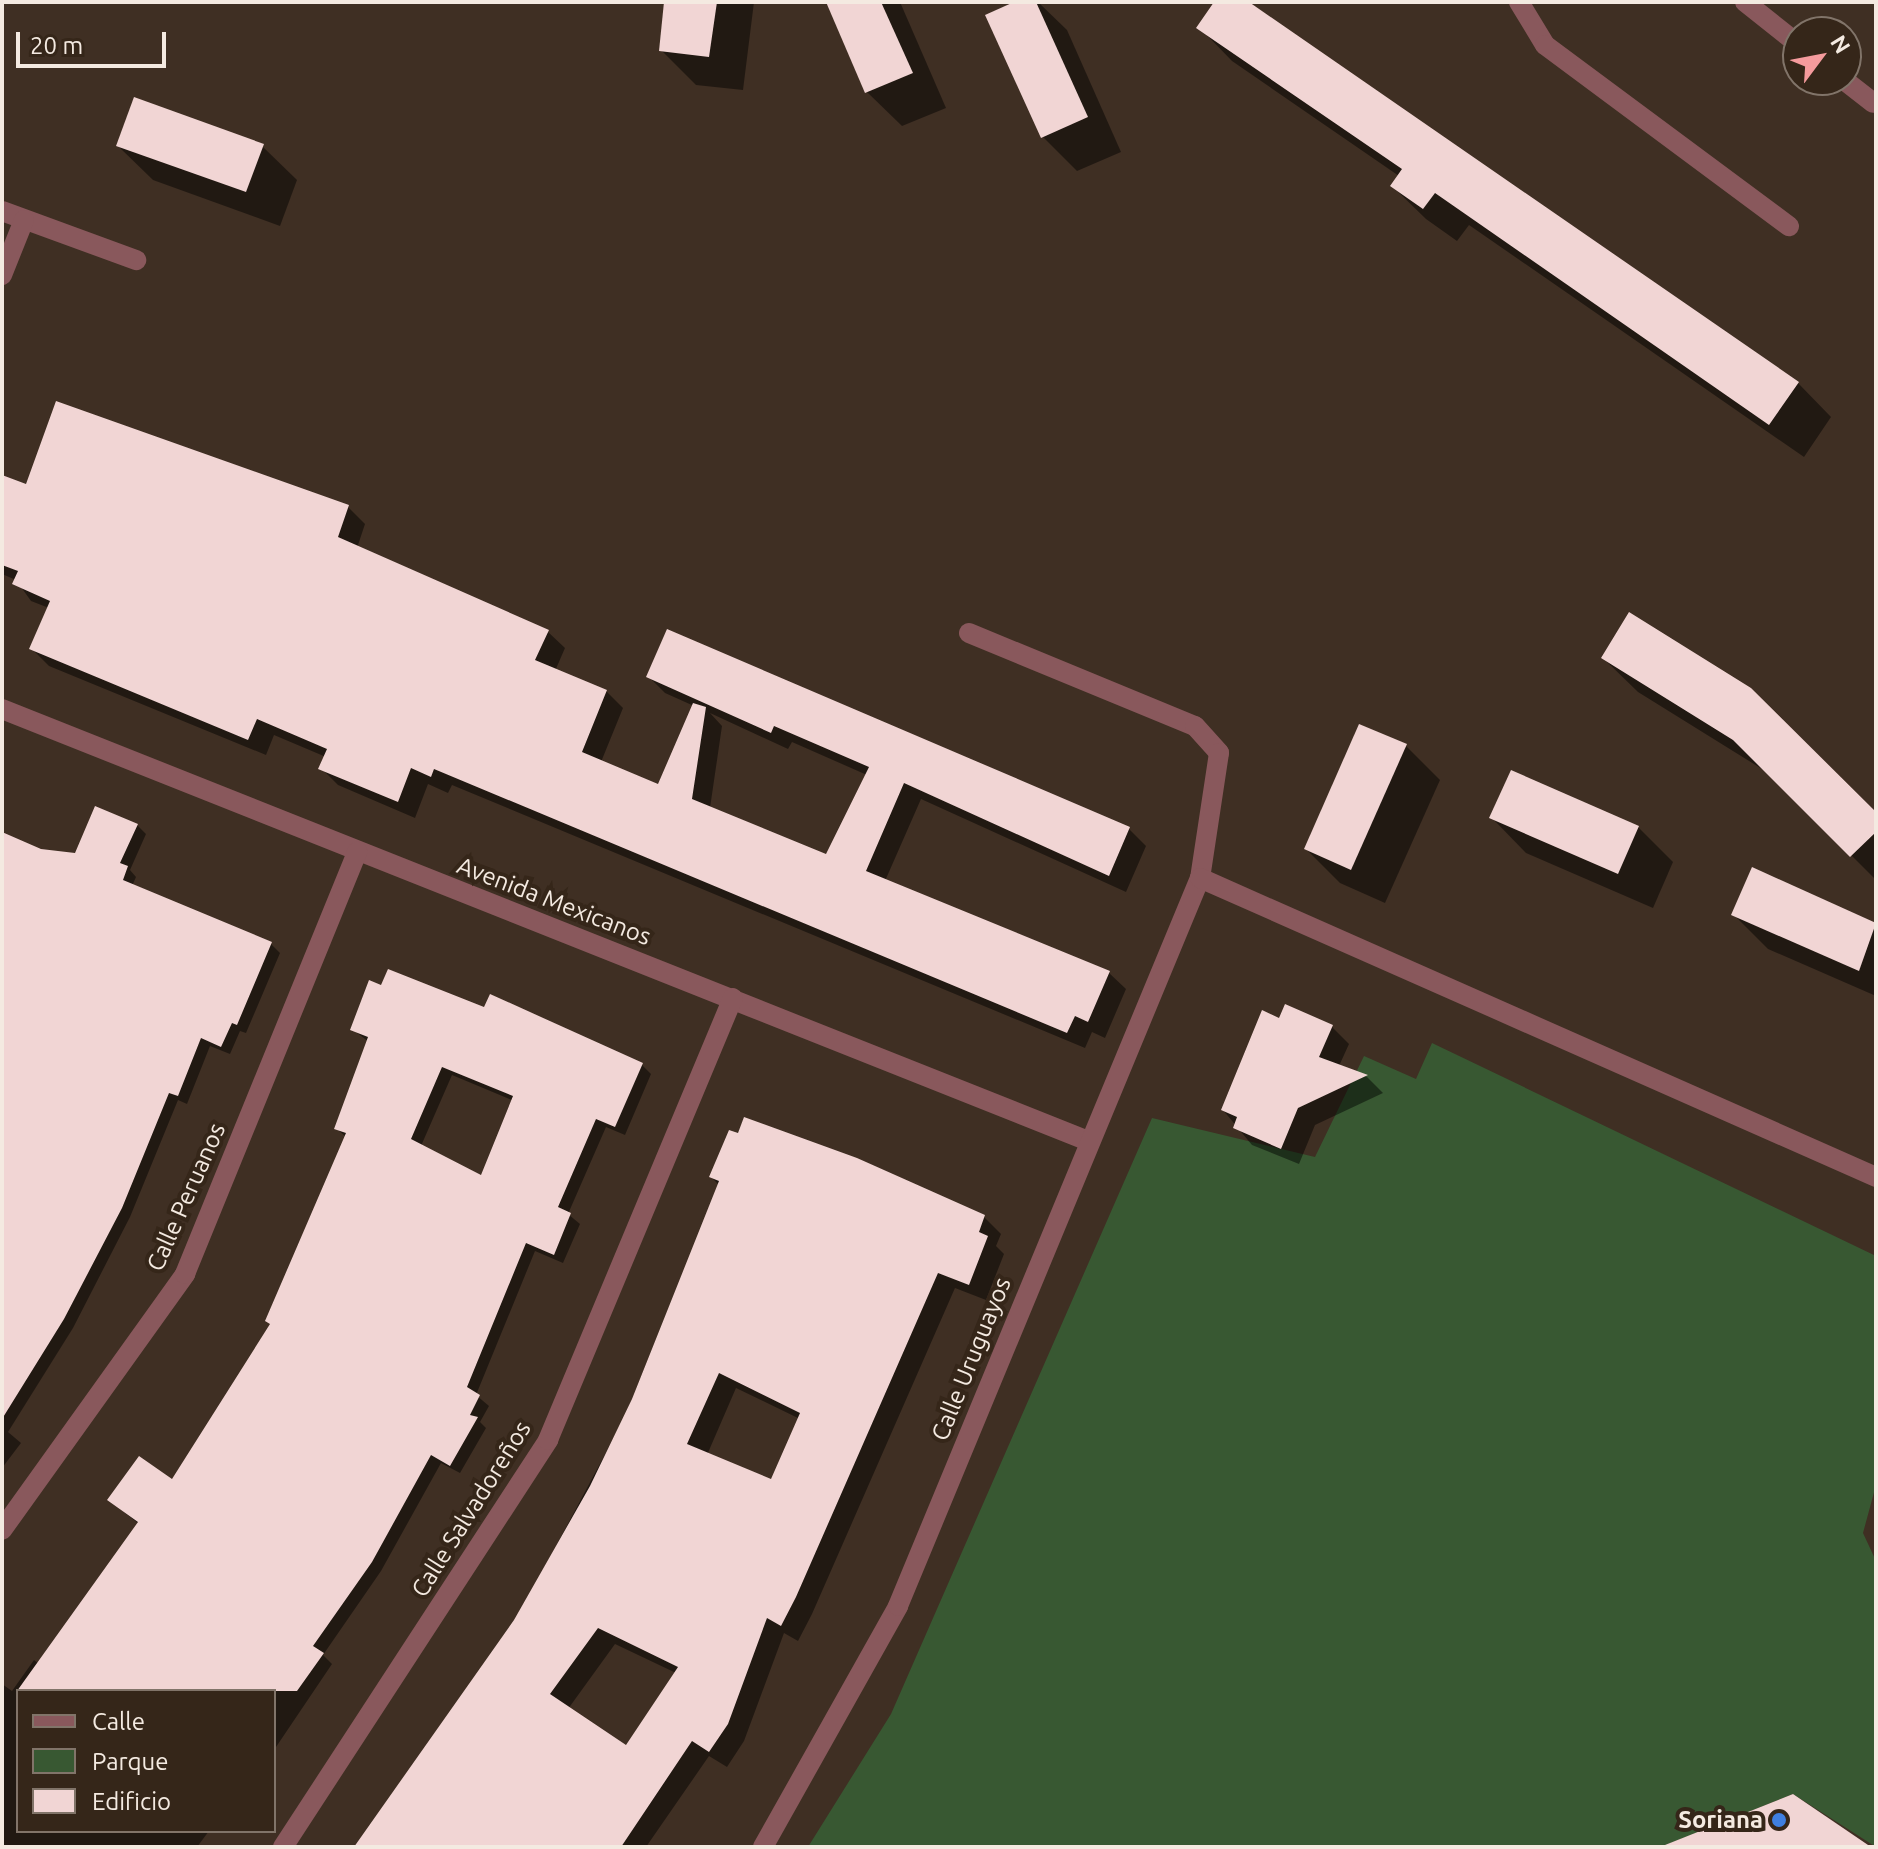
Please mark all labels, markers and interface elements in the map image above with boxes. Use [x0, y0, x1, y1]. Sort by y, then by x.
scale bar [20, 16, 170, 66]
north arrow [1782, 16, 1862, 96]
text: N [1826, 30, 1856, 58]
text: 20 m [30, 32, 83, 59]
street label: Avenida Mexicanos [453, 851, 655, 951]
street label: Calle Peruanos [141, 1119, 231, 1275]
street label: Calle Uruguayos [925, 1273, 1017, 1445]
street label: Calle Salvadoreños [405, 1416, 537, 1602]
legend [16, 1689, 276, 1833]
text: Calle [92, 1708, 145, 1735]
text: Parque [92, 1748, 169, 1775]
text: Edificio [92, 1788, 171, 1815]
place label: Soriana [1678, 1806, 1763, 1834]
marker: Soriana [1770, 1811, 1788, 1829]

